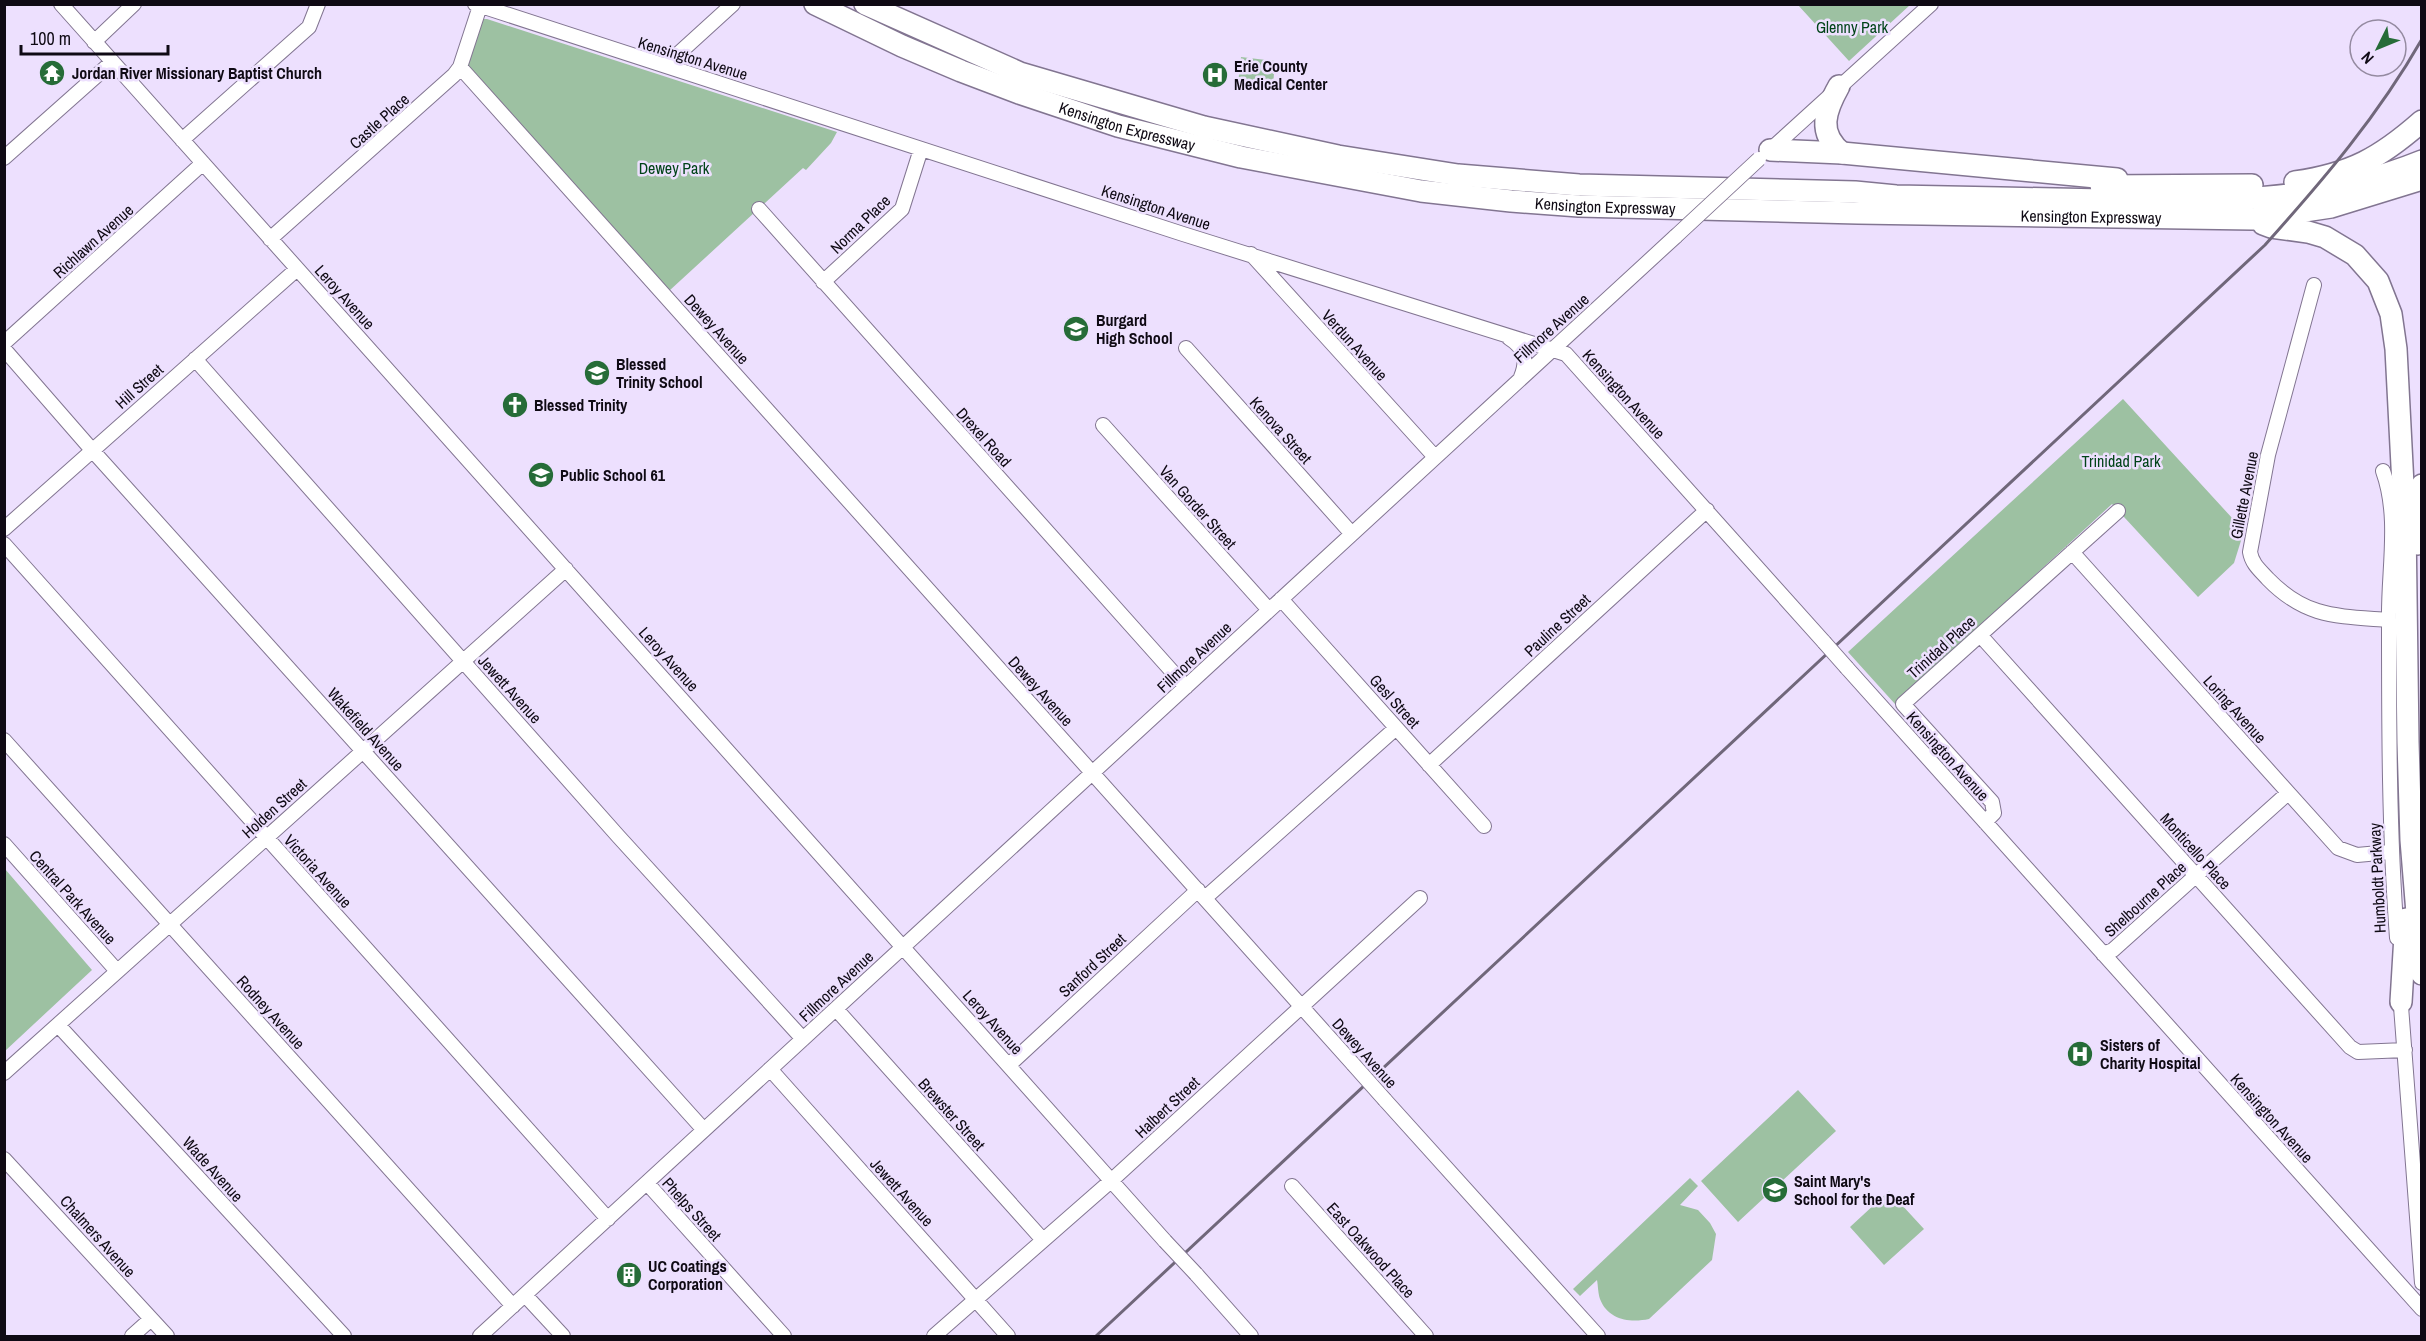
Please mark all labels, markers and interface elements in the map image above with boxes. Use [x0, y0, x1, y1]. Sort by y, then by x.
park label: Glenny Park [1816, 16, 1889, 38]
scale bar [21, 18, 168, 56]
north arrow [2348, 18, 2408, 78]
text: 100 m [30, 26, 71, 51]
street label: Kensington Avenue [635, 31, 751, 85]
text: N [2356, 47, 2378, 69]
place label: Erie County Medical Center [1234, 55, 1328, 95]
temple icon: Jordan River Missionary Baptist Church [37, 58, 67, 88]
hospital icon: Erie County Medical Center [1200, 60, 1230, 90]
place label: Jordan River Missionary Baptist Church [72, 62, 322, 84]
street label: Castle Place [344, 88, 414, 154]
street label: Kensington Expressway [1056, 96, 1198, 156]
park label: Dewey Park [639, 157, 710, 179]
street label: Kensington Avenue [1099, 179, 1213, 235]
street label: Norma Place [825, 190, 895, 258]
street label: Kensington Expressway [1534, 192, 1676, 219]
street label: Richlawn Avenue [48, 199, 138, 283]
street label: Kensington Expressway [2020, 204, 2162, 229]
street label: Leroy Avenue [310, 260, 380, 334]
street label: Fillmore Avenue [1508, 288, 1594, 368]
street label: Dewey Avenue [680, 289, 754, 369]
street label: Verdun Avenue [1317, 305, 1393, 385]
place label: Burgard High School [1096, 309, 1173, 349]
school or university icon: Burgard High School [1061, 314, 1091, 344]
street label: Kensington Avenue [1578, 344, 1670, 444]
place label: Blessed Trinity School [616, 353, 703, 393]
street label: Hill Street [110, 358, 168, 413]
school or university icon: Blessed Trinity School [582, 358, 612, 388]
church icon: Blessed Trinity [500, 390, 530, 420]
street label: Kenova Street [1245, 392, 1317, 469]
place label: Blessed Trinity [534, 394, 628, 416]
street label: Drexel Road [951, 403, 1017, 471]
street label: Gillette Avenue [2225, 449, 2263, 541]
park label: Trinidad Park [2081, 450, 2161, 472]
school or university icon: Public School 61 [526, 460, 556, 490]
street label: Van Gorder Street [1155, 460, 1242, 554]
place label: Public School 61 [560, 464, 666, 486]
street label: Pauline Street [1519, 588, 1595, 661]
street label: Trinidad Place [1902, 610, 1980, 684]
street label: Fillmore Avenue [1152, 617, 1236, 697]
street label: Leroy Avenue [634, 622, 704, 696]
street label: Jewett Avenue [473, 650, 547, 728]
street label: Dewey Avenue [1004, 651, 1078, 731]
street label: Gesl Street [1365, 669, 1425, 733]
street label: Loring Avenue [2199, 670, 2271, 748]
street label: Wakefield Avenue [323, 683, 409, 775]
street label: Kensington Avenue [1902, 706, 1994, 806]
street label: Holden Street [237, 773, 311, 843]
street label: Monticello Place [2156, 808, 2236, 894]
street label: Humboldt Parkway [2363, 822, 2391, 934]
street label: Victoria Avenue [279, 829, 357, 913]
street label: Central Park Avenue [25, 845, 121, 949]
street label: Shelbourne Place [2099, 856, 2191, 942]
street label: Sanford Street [1054, 928, 1131, 1002]
street label: Fillmore Avenue [794, 946, 878, 1026]
street label: Rodney Avenue [232, 970, 310, 1054]
street label: Leroy Avenue [958, 985, 1028, 1059]
street label: Dewey Avenue [1328, 1013, 1402, 1093]
place label: Sisters of Charity Hospital [2100, 1034, 2201, 1074]
hospital icon: Sisters of Charity Hospital [2065, 1039, 2095, 1069]
street label: Kensington Avenue [2226, 1068, 2318, 1168]
street label: Halbert Street [1130, 1071, 1204, 1143]
street label: Brewster Street [914, 1073, 991, 1155]
street label: Wade Avenue [178, 1132, 248, 1206]
street label: Jewett Avenue [865, 1153, 939, 1231]
place label: Saint Mary's School for the Deaf [1794, 1170, 1915, 1210]
street label: Phelps Street [657, 1172, 727, 1246]
school or university icon: Saint Mary's School for the Deaf [1760, 1175, 1790, 1205]
street label: Chalmers Avenue [55, 1190, 141, 1282]
street label: East Oakwood Place [1322, 1197, 1420, 1303]
place label: UC Coatings Corporation [648, 1255, 727, 1295]
building icon: UC Coatings Corporation [614, 1260, 644, 1290]

